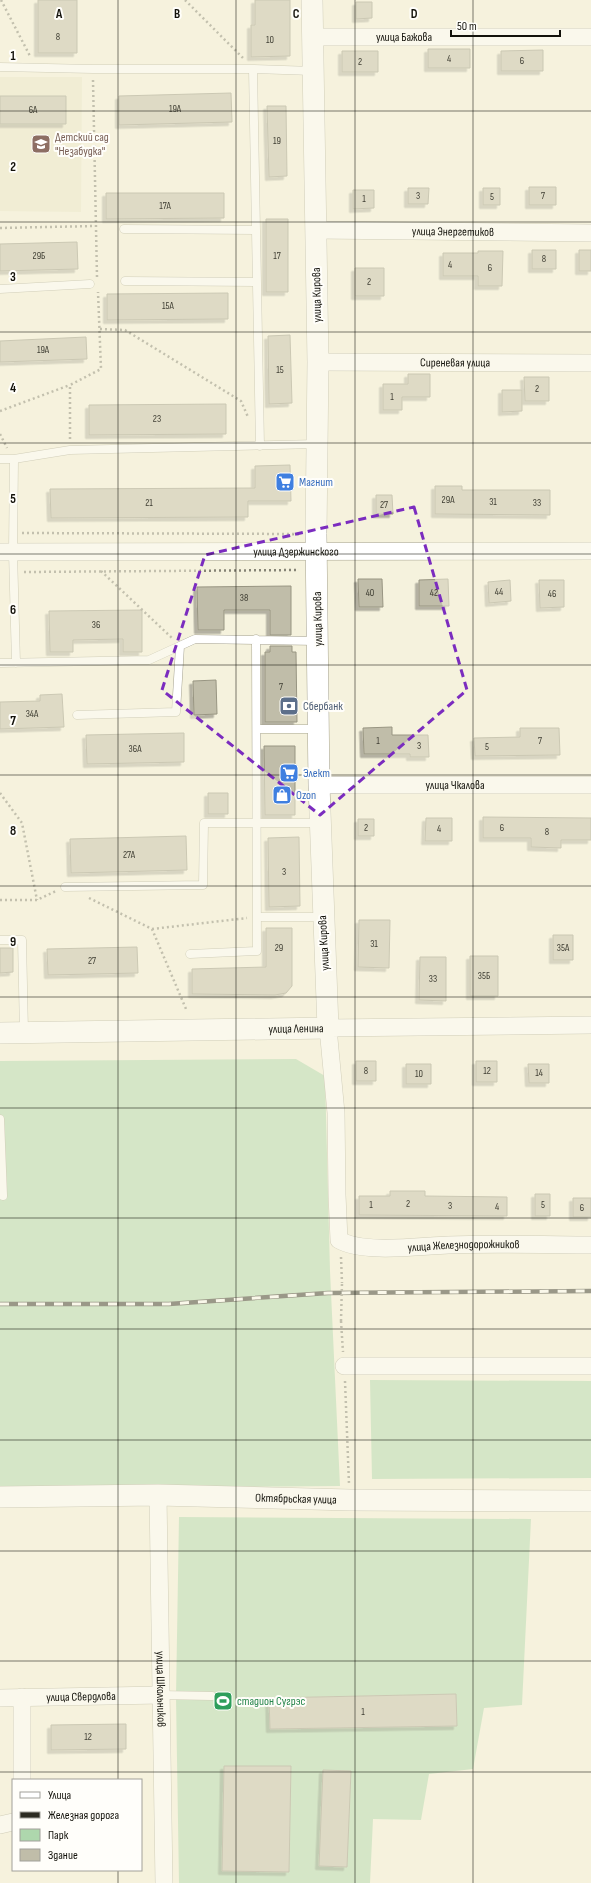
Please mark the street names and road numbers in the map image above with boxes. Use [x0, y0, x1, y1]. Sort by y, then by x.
street label: улица Бажова [376, 30, 432, 45]
street label: улица Энергетиков [412, 224, 494, 239]
street label: улица Кирова [309, 267, 325, 323]
street label: Сиреневая улица [420, 355, 490, 370]
street label: улица Дзержинского [253, 544, 339, 559]
street label: улица Кирова [310, 591, 326, 647]
street label: улица Чкалова [425, 778, 485, 793]
street label: улица Кирова [315, 915, 333, 971]
street label: улица Ленина [268, 1021, 324, 1036]
street label: улица Железнодорожников [407, 1237, 520, 1255]
street label: Октябрьская улица [255, 1490, 337, 1507]
street label: улица Школьников [153, 1651, 169, 1727]
street label: улица Свердлова [46, 1688, 116, 1705]

